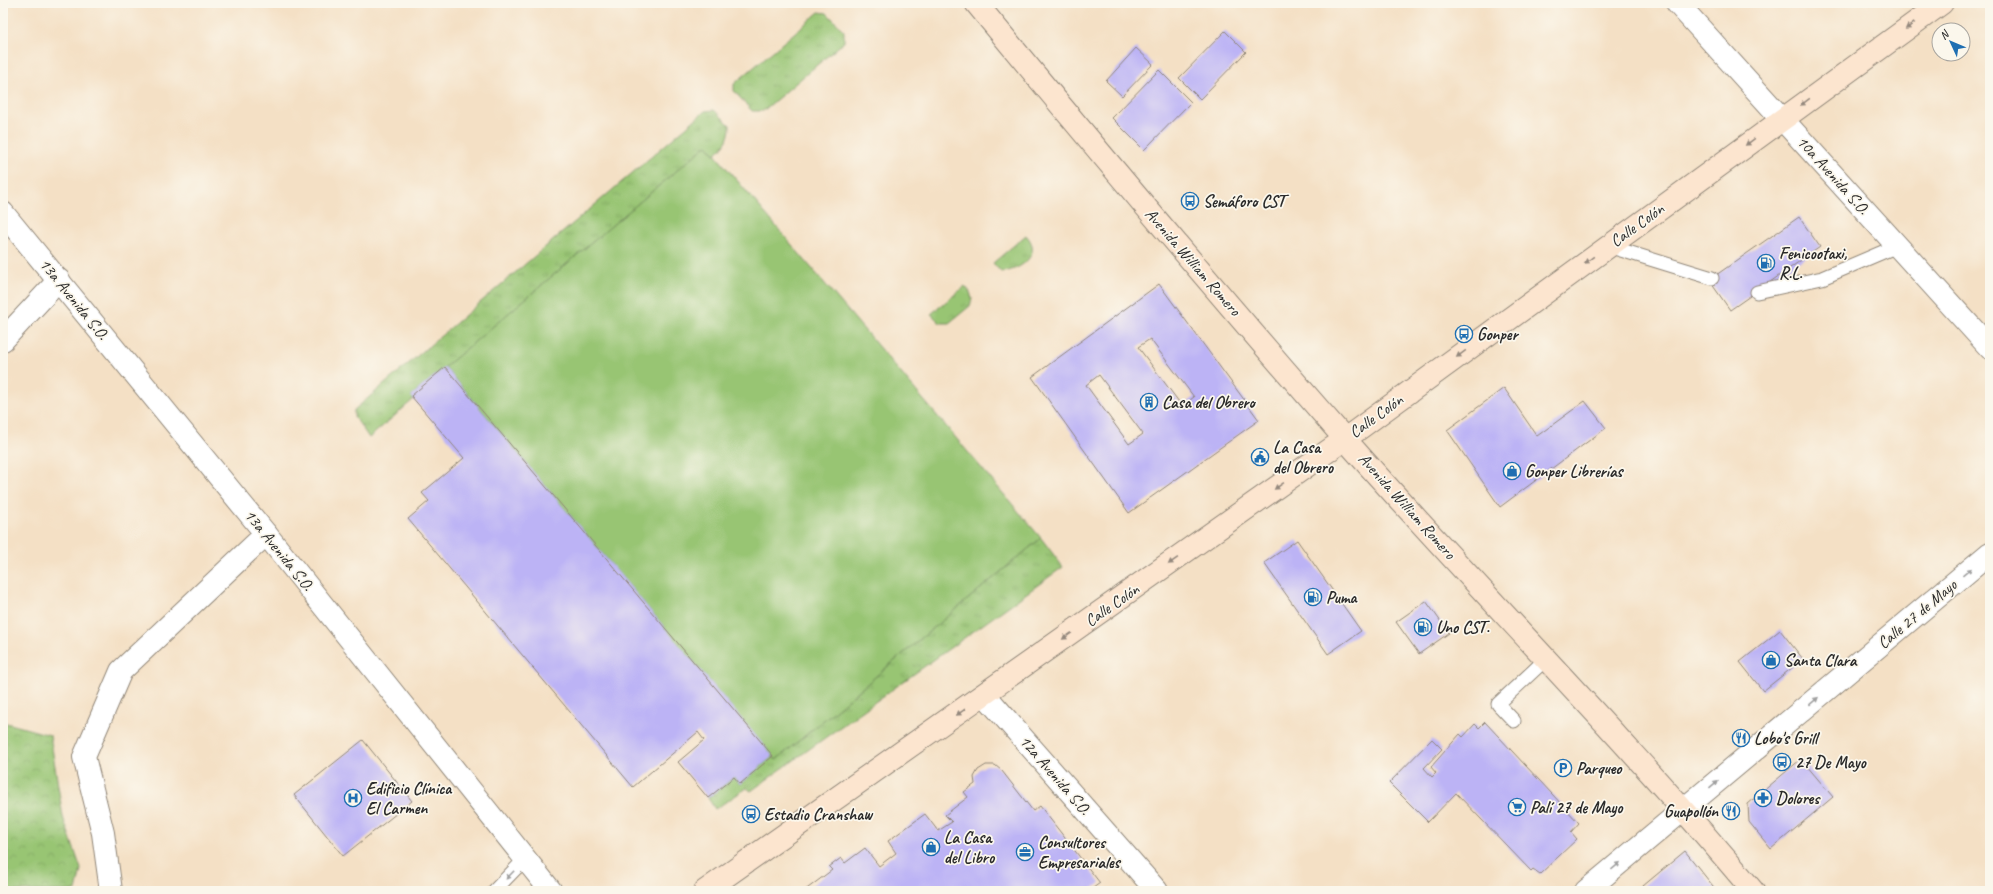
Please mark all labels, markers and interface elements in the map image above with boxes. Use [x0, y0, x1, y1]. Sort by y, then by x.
one-way arrow [1905, 22, 1916, 30]
north arrow [1931, 22, 1971, 62]
text: N [1936, 26, 1953, 42]
one-way arrow [1800, 98, 1810, 106]
street label: 10a Avenida S.O. [1792, 131, 1874, 219]
one-way arrow [1745, 138, 1755, 146]
bus stop icon: Semáforo CST [1180, 191, 1200, 211]
place label: Semáforo CST [1203, 191, 1290, 212]
street label: Calle Colón [1606, 198, 1669, 252]
street label: Avenida William Romero [1141, 204, 1246, 321]
place label: Fenicootaxi, R.L. [1779, 243, 1848, 284]
fuel station icon: Fenicootaxi, R.L. [1756, 253, 1776, 273]
street label: 13a Avenida S.O. [35, 254, 114, 345]
one-way arrow [1583, 256, 1594, 264]
bus stop icon: Gonper [1454, 324, 1474, 344]
place label: Gonper [1477, 324, 1519, 345]
one-way arrow [1456, 350, 1467, 358]
street label: Calle Colón [1345, 389, 1408, 443]
building icon: Casa del Obrero [1139, 392, 1159, 412]
place label: Casa del Obrero [1162, 392, 1256, 413]
place label: La Casa del Obrero [1273, 437, 1335, 478]
public building icon: La Casa del Obrero [1250, 447, 1270, 467]
street label: Avenida William Romero [1354, 449, 1461, 564]
shop icon: Gonper Librerías [1502, 461, 1522, 481]
place label: Gonper Librerías [1525, 461, 1624, 482]
one-way arrow [1274, 482, 1284, 490]
street label: 13a Avenida S.O. [240, 505, 319, 596]
one-way arrow [1168, 557, 1178, 565]
one-way arrow [1962, 568, 1973, 577]
street label: Calle 27 de Mayo [1873, 574, 1962, 653]
street label: Calle Colón [1081, 578, 1144, 631]
fuel station icon: Puma [1303, 587, 1323, 607]
place label: Puma [1326, 587, 1358, 608]
fuel station icon: Uno CST. [1413, 617, 1433, 637]
place label: Uno CST. [1436, 617, 1491, 638]
one-way arrow [1062, 632, 1072, 640]
shop icon: Santa Clara [1761, 650, 1781, 670]
place label: Santa Clara [1784, 650, 1858, 671]
one-way arrow [1809, 696, 1819, 705]
one-way arrow [956, 707, 966, 715]
restaurant icon: Lobo's Grill [1731, 728, 1751, 748]
place label: Lobo's Grill [1754, 728, 1821, 749]
street label: 12a Avenida S.O. [1015, 731, 1096, 820]
bus stop icon: 27 De Mayo [1772, 752, 1792, 772]
place label: 27 De Mayo [1795, 752, 1867, 773]
parking icon: Parqueo [1553, 758, 1573, 778]
place label: Parqueo [1576, 758, 1623, 779]
place label: Edificio Clínica El Carmen [366, 778, 453, 819]
one-way arrow [1709, 780, 1720, 788]
hospital icon: Edificio Clínica El Carmen [343, 788, 363, 808]
pharmacy icon: Dolores [1753, 788, 1773, 808]
place label: Dolores [1776, 788, 1821, 809]
supermarket icon: Palí 27 de Mayo [1507, 797, 1527, 817]
place label: Palí 27 de Mayo [1530, 797, 1624, 818]
place label: Guapollón [1664, 801, 1719, 822]
restaurant icon: Guapollón [1721, 801, 1741, 821]
bus stop icon: Estadio Cranshaw [741, 804, 761, 824]
place label: Estadio Cranshaw [764, 804, 874, 825]
place label: La Casa del Libro [944, 827, 996, 868]
place label: Consultores Empresariales [1038, 832, 1122, 873]
shop icon: La Casa del Libro [921, 837, 941, 857]
office icon: Consultores Empresariales [1015, 842, 1035, 862]
one-way arrow [1611, 861, 1621, 870]
one-way arrow [505, 870, 515, 880]

